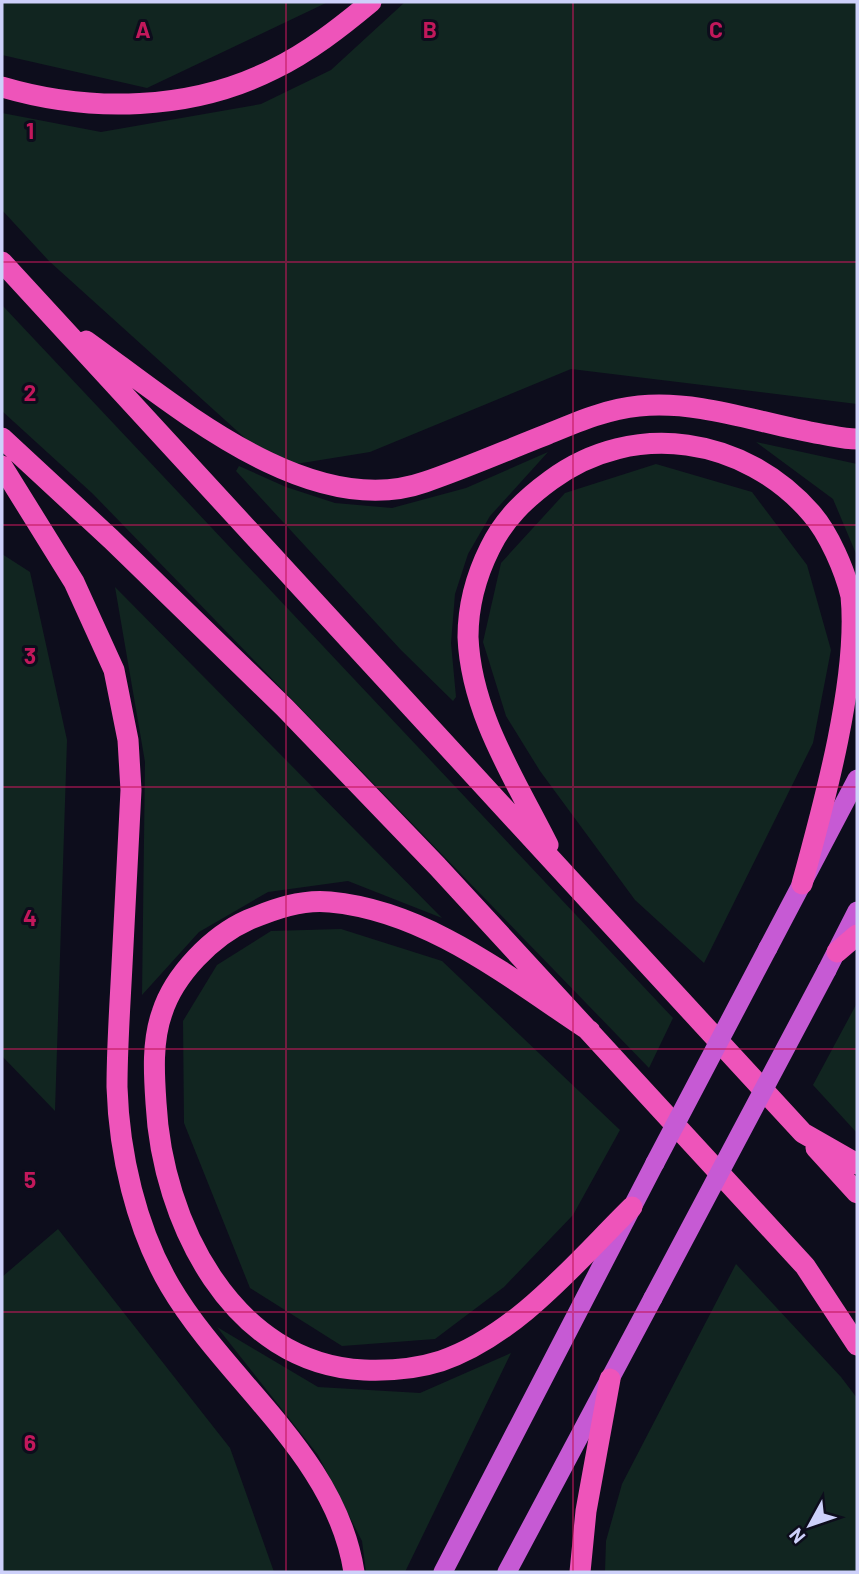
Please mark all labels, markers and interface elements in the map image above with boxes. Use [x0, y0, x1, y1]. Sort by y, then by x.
text: A [135, 15, 151, 43]
text: B [423, 15, 437, 43]
text: C [709, 15, 723, 43]
text: 1 [26, 116, 34, 144]
text: 2 [24, 378, 36, 406]
text: 3 [24, 641, 36, 669]
text: 4 [23, 903, 37, 931]
text: 5 [24, 1165, 36, 1193]
text: 6 [24, 1428, 36, 1456]
north arrow [775, 1490, 845, 1560]
text: N [784, 1524, 809, 1548]

